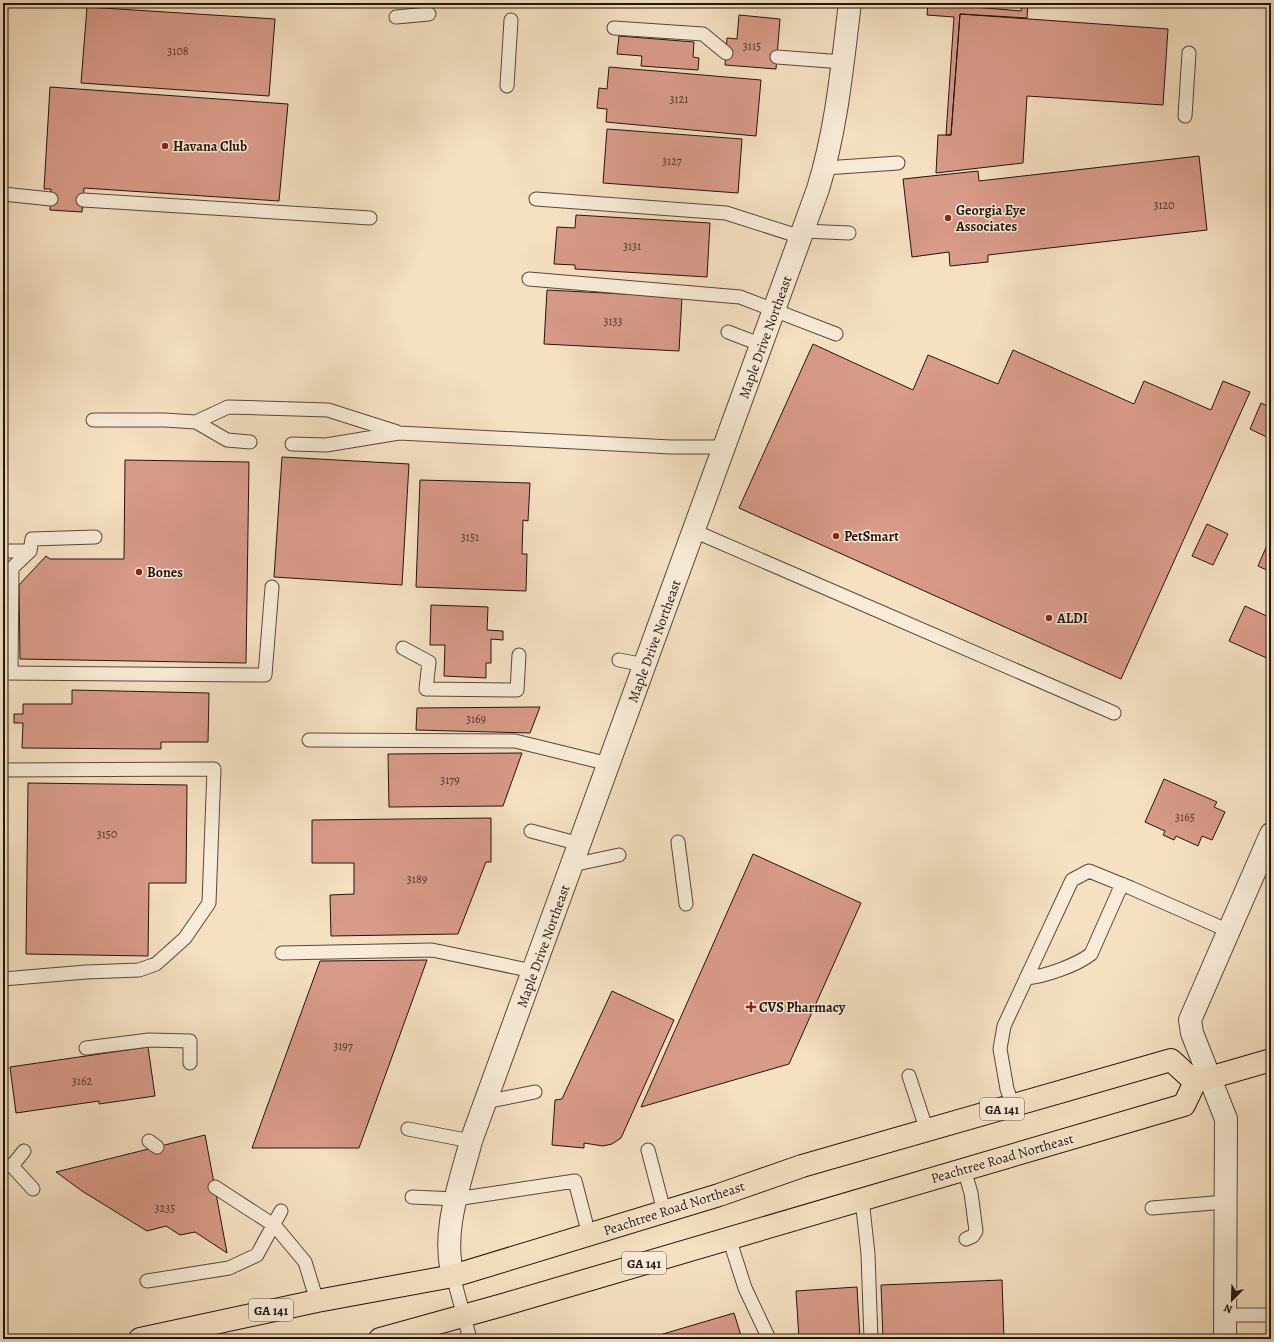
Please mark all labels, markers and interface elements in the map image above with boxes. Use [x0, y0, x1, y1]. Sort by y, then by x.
house number: 3115 [743, 38, 761, 54]
house number: 3108 [167, 43, 189, 59]
house number: 3121 [670, 91, 688, 107]
place label: Havana Club [173, 137, 247, 156]
marker: Havana Club [160, 141, 170, 151]
house number: 3127 [662, 153, 683, 169]
house number: 3120 [1153, 197, 1175, 213]
place label: Georgia Eye Associates [955, 201, 1026, 236]
marker: Georgia Eye Associates [943, 213, 953, 223]
house number: 3131 [623, 238, 641, 254]
street label: Maple Drive Northeast [734, 273, 797, 401]
house number: 3133 [603, 313, 623, 329]
place label: PetSmart [844, 527, 899, 546]
house number: 3151 [461, 529, 479, 545]
marker: PetSmart [831, 531, 841, 541]
place label: Bones [147, 563, 183, 582]
marker: Bones [134, 567, 144, 577]
street label: Maple Drive Northeast [623, 577, 686, 705]
place label: ALDI [1056, 609, 1088, 628]
marker: ALDI [1044, 613, 1054, 623]
house number: 3169 [466, 711, 486, 727]
house number: 3179 [440, 772, 460, 788]
house number: 3165 [1175, 809, 1195, 825]
house number: 3150 [97, 826, 117, 842]
house number: 3189 [407, 871, 427, 887]
street label: Maple Drive Northeast [512, 882, 575, 1010]
place label: CVS Pharmacy [759, 998, 846, 1017]
marker: CVS Pharmacy [746, 1002, 756, 1012]
house number: 3197 [333, 1038, 354, 1054]
house number: 3162 [72, 1073, 92, 1089]
road number: GA 141 [980, 1098, 1024, 1120]
street label: Peachtree Road Northeast [929, 1129, 1076, 1188]
street label: Peachtree Road Northeast [601, 1177, 748, 1240]
house number: 3235 [155, 1200, 175, 1216]
road number: GA 141 [622, 1252, 666, 1274]
north arrow [1212, 1280, 1252, 1320]
road number: GA 141 [249, 1299, 293, 1321]
text: N [1222, 1300, 1235, 1317]

